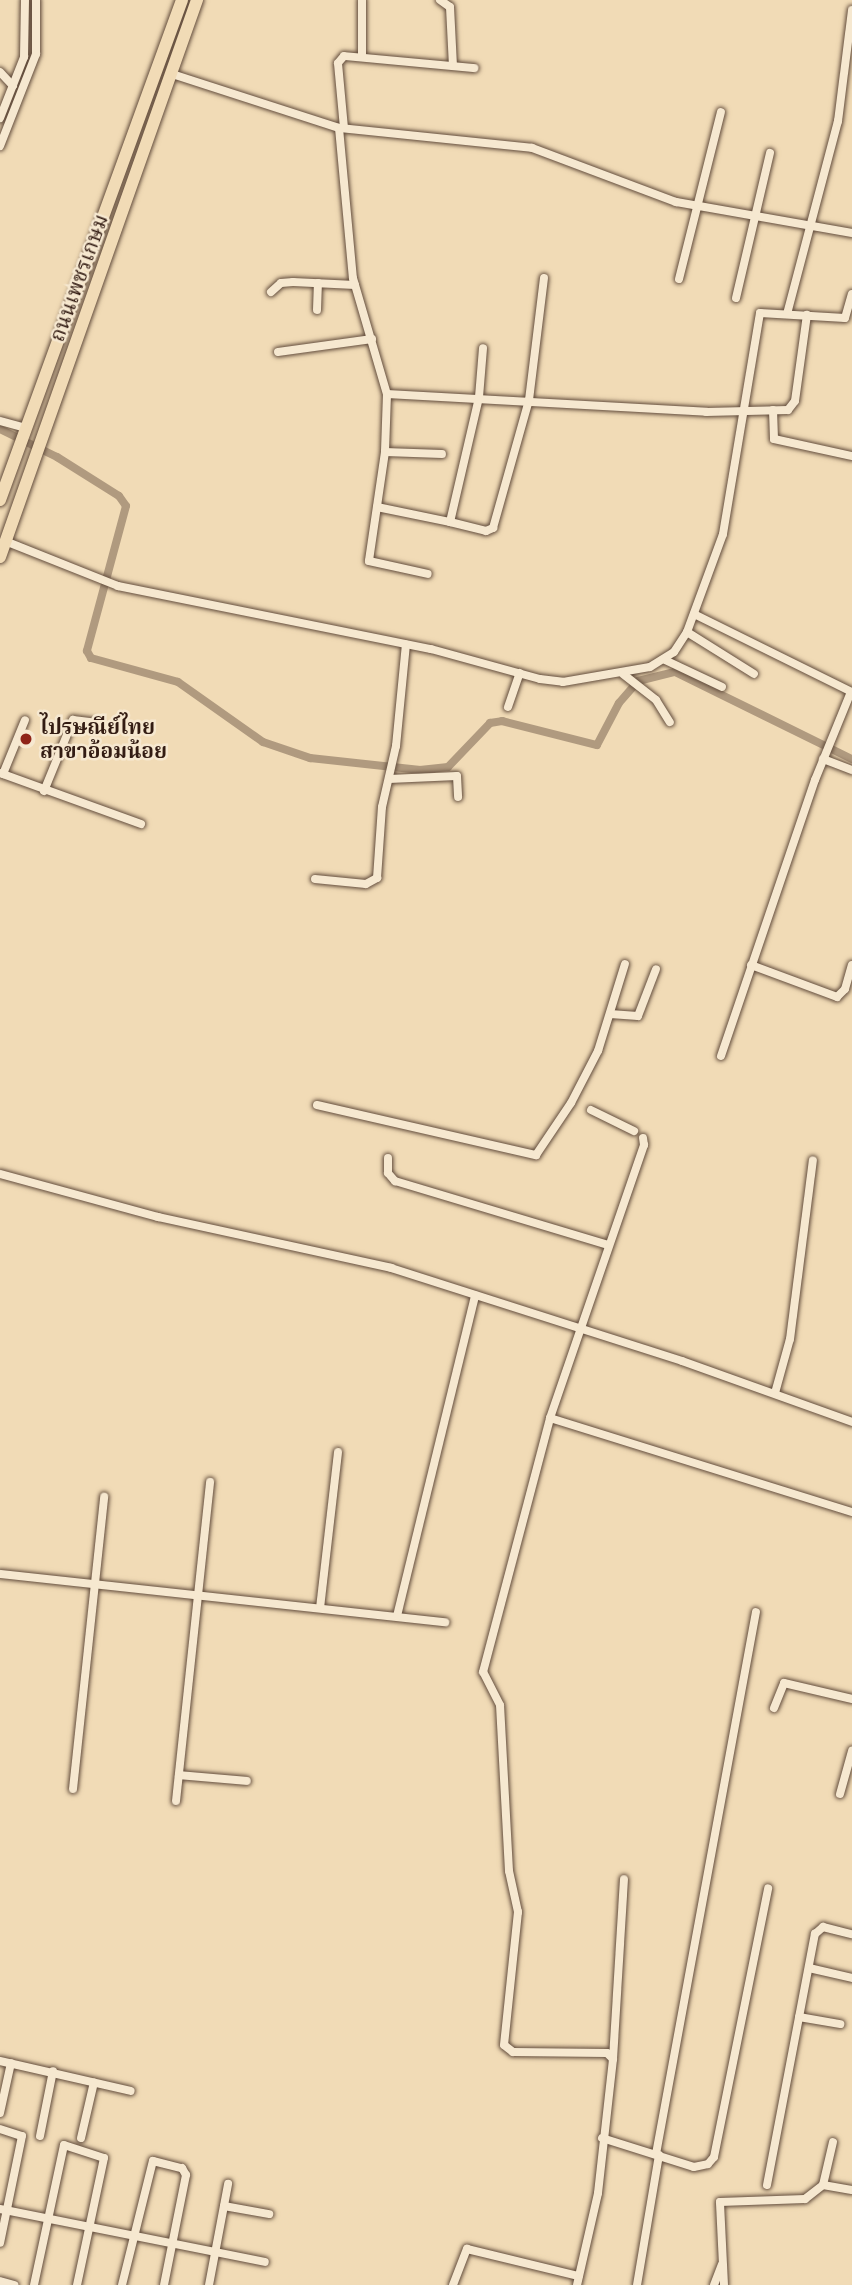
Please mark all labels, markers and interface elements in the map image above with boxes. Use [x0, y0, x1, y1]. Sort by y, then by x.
street label: ถนนเพชรเกษม [44, 211, 114, 345]
place label: ไปรษณีย์ไทย สาขาอ้อมน้อย [40, 714, 167, 764]
marker: ไปรษณีย์ไทย สาขาอ้อมน้อย [18, 731, 34, 747]

